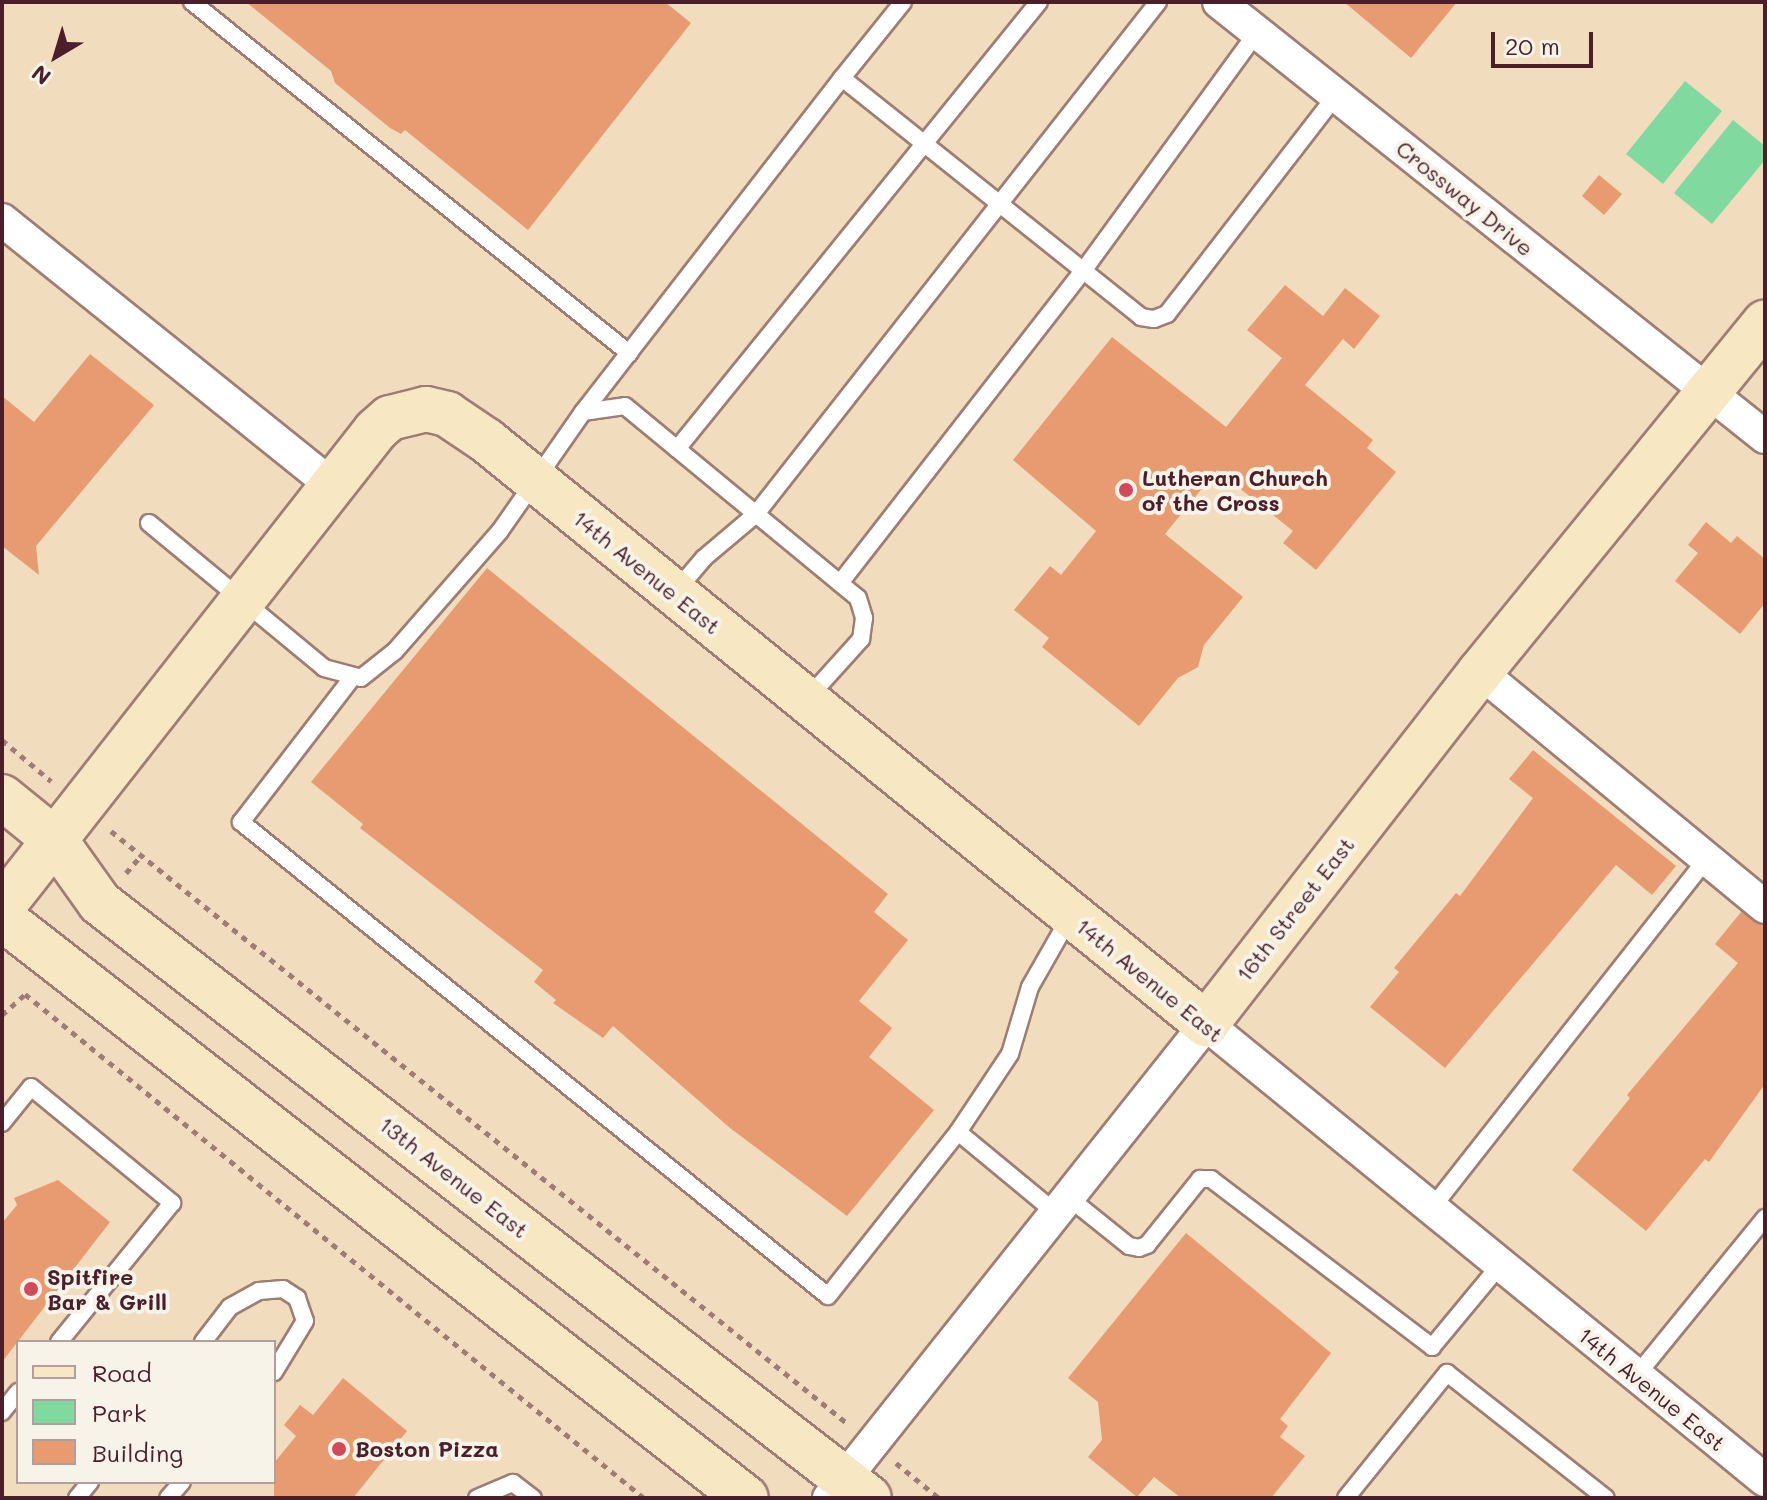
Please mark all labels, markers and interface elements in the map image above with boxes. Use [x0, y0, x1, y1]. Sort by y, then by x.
north arrow [16, 16, 96, 96]
scale bar [1495, 16, 1597, 66]
text: 20 m [1505, 30, 1560, 61]
text: N [25, 59, 56, 92]
street label: Crossway Drive [1391, 135, 1539, 261]
place label: Lutheran Church of the Cross [1142, 464, 1328, 516]
marker: Lutheran Church of the Cross [1117, 481, 1135, 499]
street label: 14th Avenue East [568, 505, 726, 639]
street label: 16th Street East [1230, 832, 1360, 986]
street label: 14th Avenue East [1071, 913, 1229, 1047]
street label: 13th Avenue East [374, 1111, 534, 1243]
place label: Spitfire Bar & Grill [47, 1263, 167, 1314]
marker: Spitfire Bar & Grill [22, 1280, 40, 1298]
street label: 14th Avenue East [1573, 1322, 1731, 1456]
legend [16, 1340, 276, 1484]
text: Road [92, 1357, 152, 1388]
text: Park [92, 1397, 146, 1428]
place label: Boston Pizza [355, 1436, 499, 1462]
text: Building [92, 1437, 183, 1468]
marker: Boston Pizza [330, 1440, 348, 1458]

